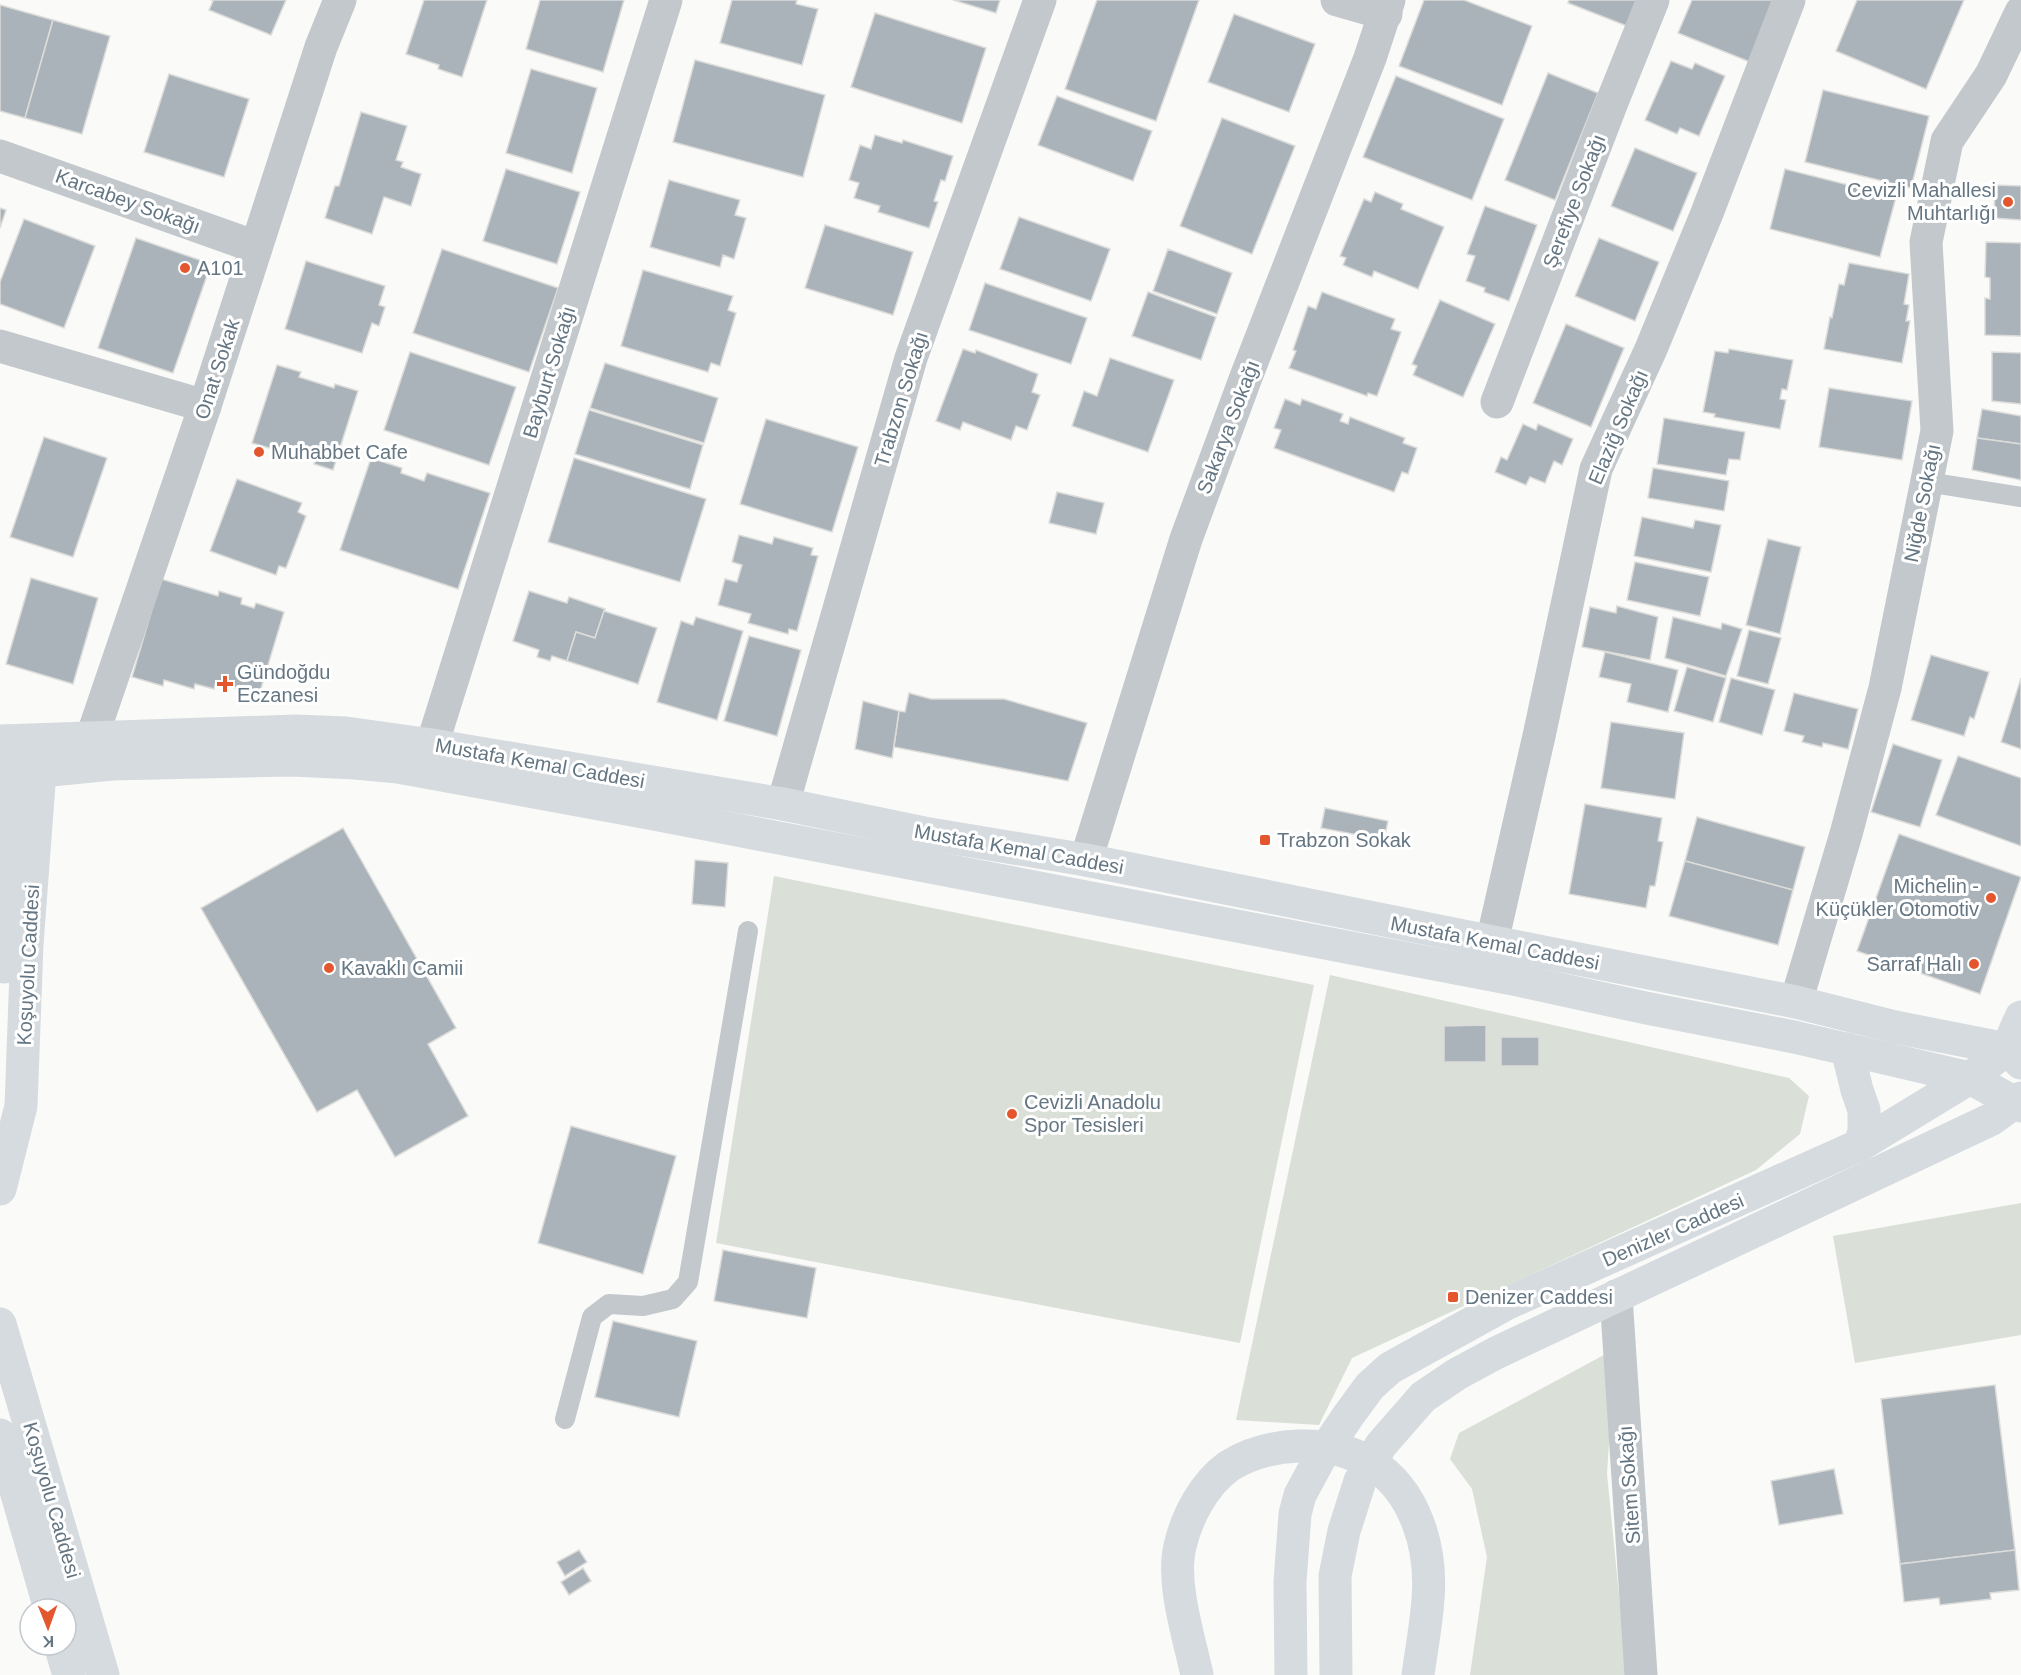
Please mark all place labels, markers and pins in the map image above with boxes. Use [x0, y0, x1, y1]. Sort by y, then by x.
place label: Cevizli Mahallesi Muhtarlığı [1847, 179, 1996, 224]
marker: Cevizli Mahallesi Muhtarlığı [2001, 195, 2015, 209]
place label: A101 [197, 257, 244, 279]
marker: A101 [178, 261, 192, 275]
place label: Muhabbet Cafe [271, 441, 408, 463]
marker: Muhabbet Cafe [252, 445, 266, 459]
place label: Gündoğdu Eczanesi [237, 661, 330, 706]
marker: Gündoğdu Eczanesi [218, 677, 232, 691]
place label: Trabzon Sokak [1277, 829, 1412, 851]
marker: Trabzon Sokak [1258, 833, 1272, 847]
place label: Michelin - Küçükler Otomotiv [1816, 875, 1979, 920]
marker: Michelin - Küçükler Otomotiv [1984, 891, 1998, 905]
place label: Sarraf Halı [1866, 953, 1962, 975]
place label: Kavaklı Camii [341, 957, 463, 979]
marker: Sarraf Halı [1967, 957, 1981, 971]
marker: Kavaklı Camii [322, 961, 336, 975]
place label: Cevizli Anadolu Spor Tesisleri [1024, 1091, 1161, 1136]
marker: Cevizli Anadolu Spor Tesisleri [1005, 1107, 1019, 1121]
place label: Denizer Caddesi [1465, 1286, 1613, 1308]
marker: Denizer Caddesi [1446, 1290, 1460, 1304]

